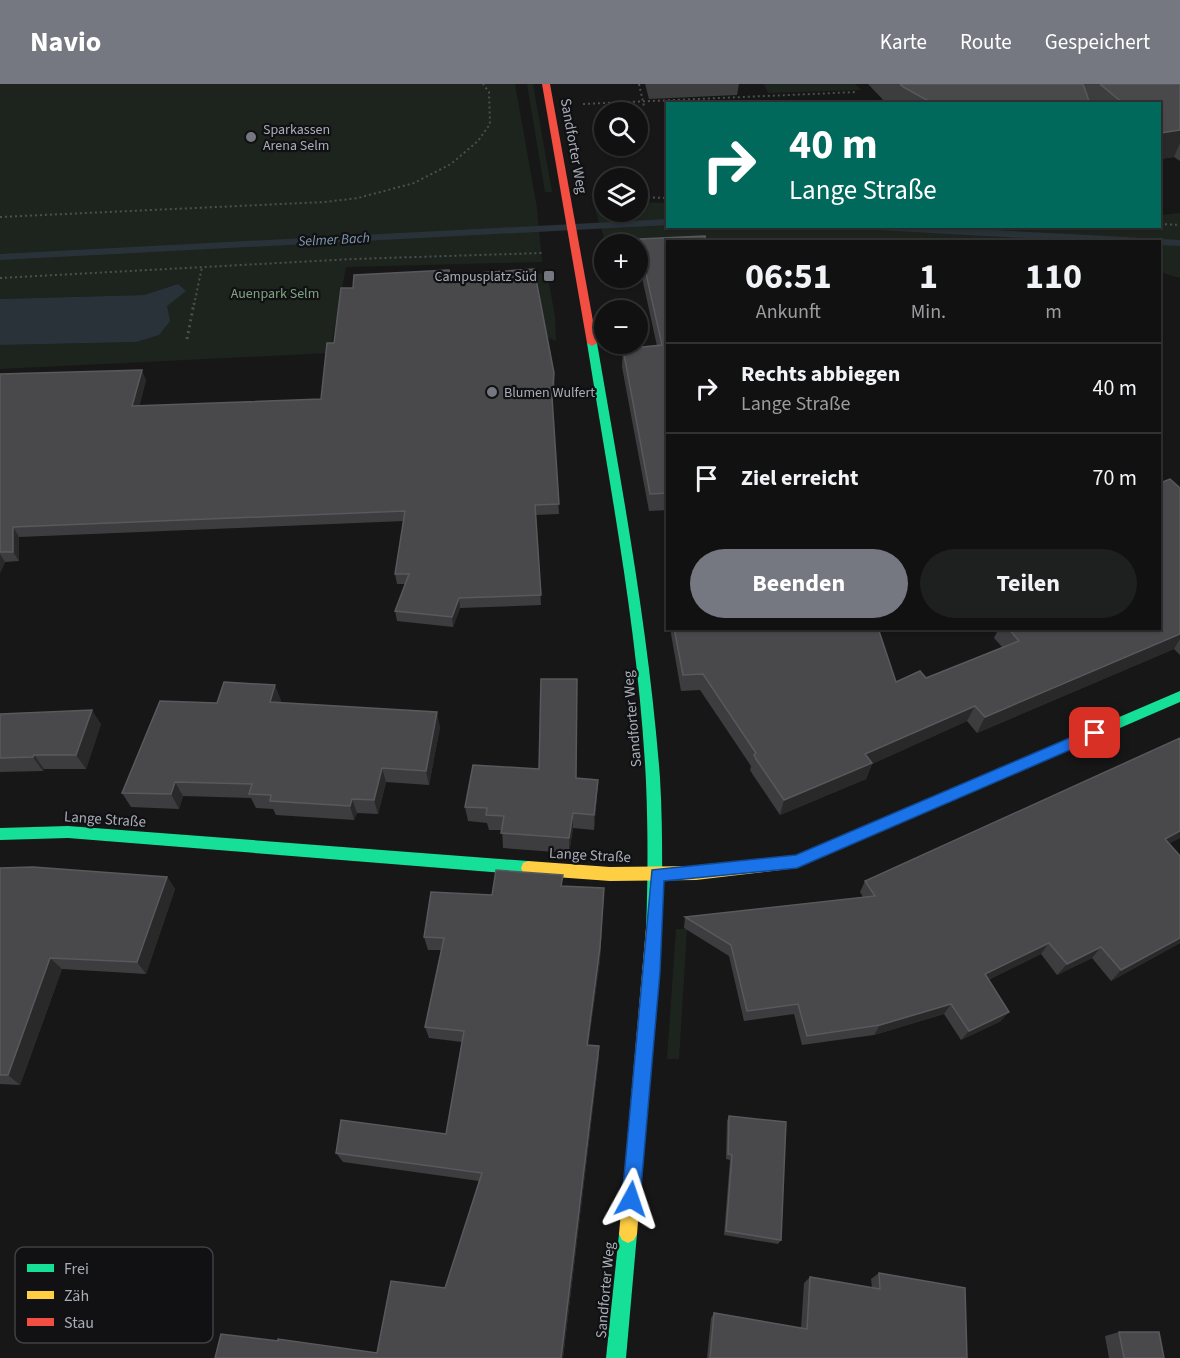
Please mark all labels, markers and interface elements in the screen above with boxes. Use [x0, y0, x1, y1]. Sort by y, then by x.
text: Navio [30, 22, 101, 62]
text: Karte [880, 27, 927, 57]
text: Route [960, 27, 1012, 57]
text: Gespeichert [1045, 27, 1150, 57]
street label: Sandforter Weg [555, 97, 592, 196]
map controls [594, 102, 648, 354]
button: search [594, 102, 648, 156]
text: 40 m [789, 115, 878, 175]
place label: Sparkassen Arena Selm [263, 120, 330, 156]
icon: right [690, 126, 768, 204]
marker: Sparkassen Arena Selm [244, 130, 258, 144]
button: layers [594, 168, 648, 222]
text: Lange Straße [789, 171, 937, 210]
water label: Selmer Bach [298, 228, 370, 252]
button: + [594, 234, 648, 288]
text: 06:51 [745, 251, 832, 302]
text: 1 [919, 251, 938, 302]
text: 110 [1025, 251, 1082, 302]
place label: Campusplatz Süd [435, 267, 537, 287]
marker: Campusplatz Süd [542, 269, 556, 283]
park label: Auenpark Selm [231, 284, 319, 304]
text: Ankunft [756, 298, 821, 326]
text: Min. [911, 298, 946, 326]
text: m [1045, 298, 1062, 326]
button: − [594, 300, 648, 354]
text: Rechts abbiegen [741, 358, 900, 390]
icon: right [690, 372, 723, 405]
text: 40 m [1092, 372, 1137, 404]
place label: Blumen Wulfert [504, 383, 595, 403]
marker: Blumen Wulfert [485, 385, 499, 399]
text: Lange Straße [741, 390, 850, 418]
icon: arrive [690, 462, 723, 495]
text: Ziel erreicht [741, 462, 859, 494]
text: 70 m [1092, 462, 1137, 494]
button: Beenden [690, 549, 908, 618]
button: Teilen [920, 549, 1137, 618]
street label: Sandforter Weg [618, 669, 647, 768]
pin [1069, 707, 1120, 758]
icon: arrive [1078, 716, 1111, 749]
street label: Lange Straße [63, 806, 147, 833]
street label: Lange Straße [548, 843, 632, 868]
position arrow [599, 1167, 663, 1231]
street label: Sandforter Weg [591, 1240, 620, 1339]
legend [15, 1247, 213, 1343]
text: Frei [64, 1258, 89, 1280]
text: Zäh [64, 1285, 89, 1307]
text: Stau [64, 1312, 94, 1334]

